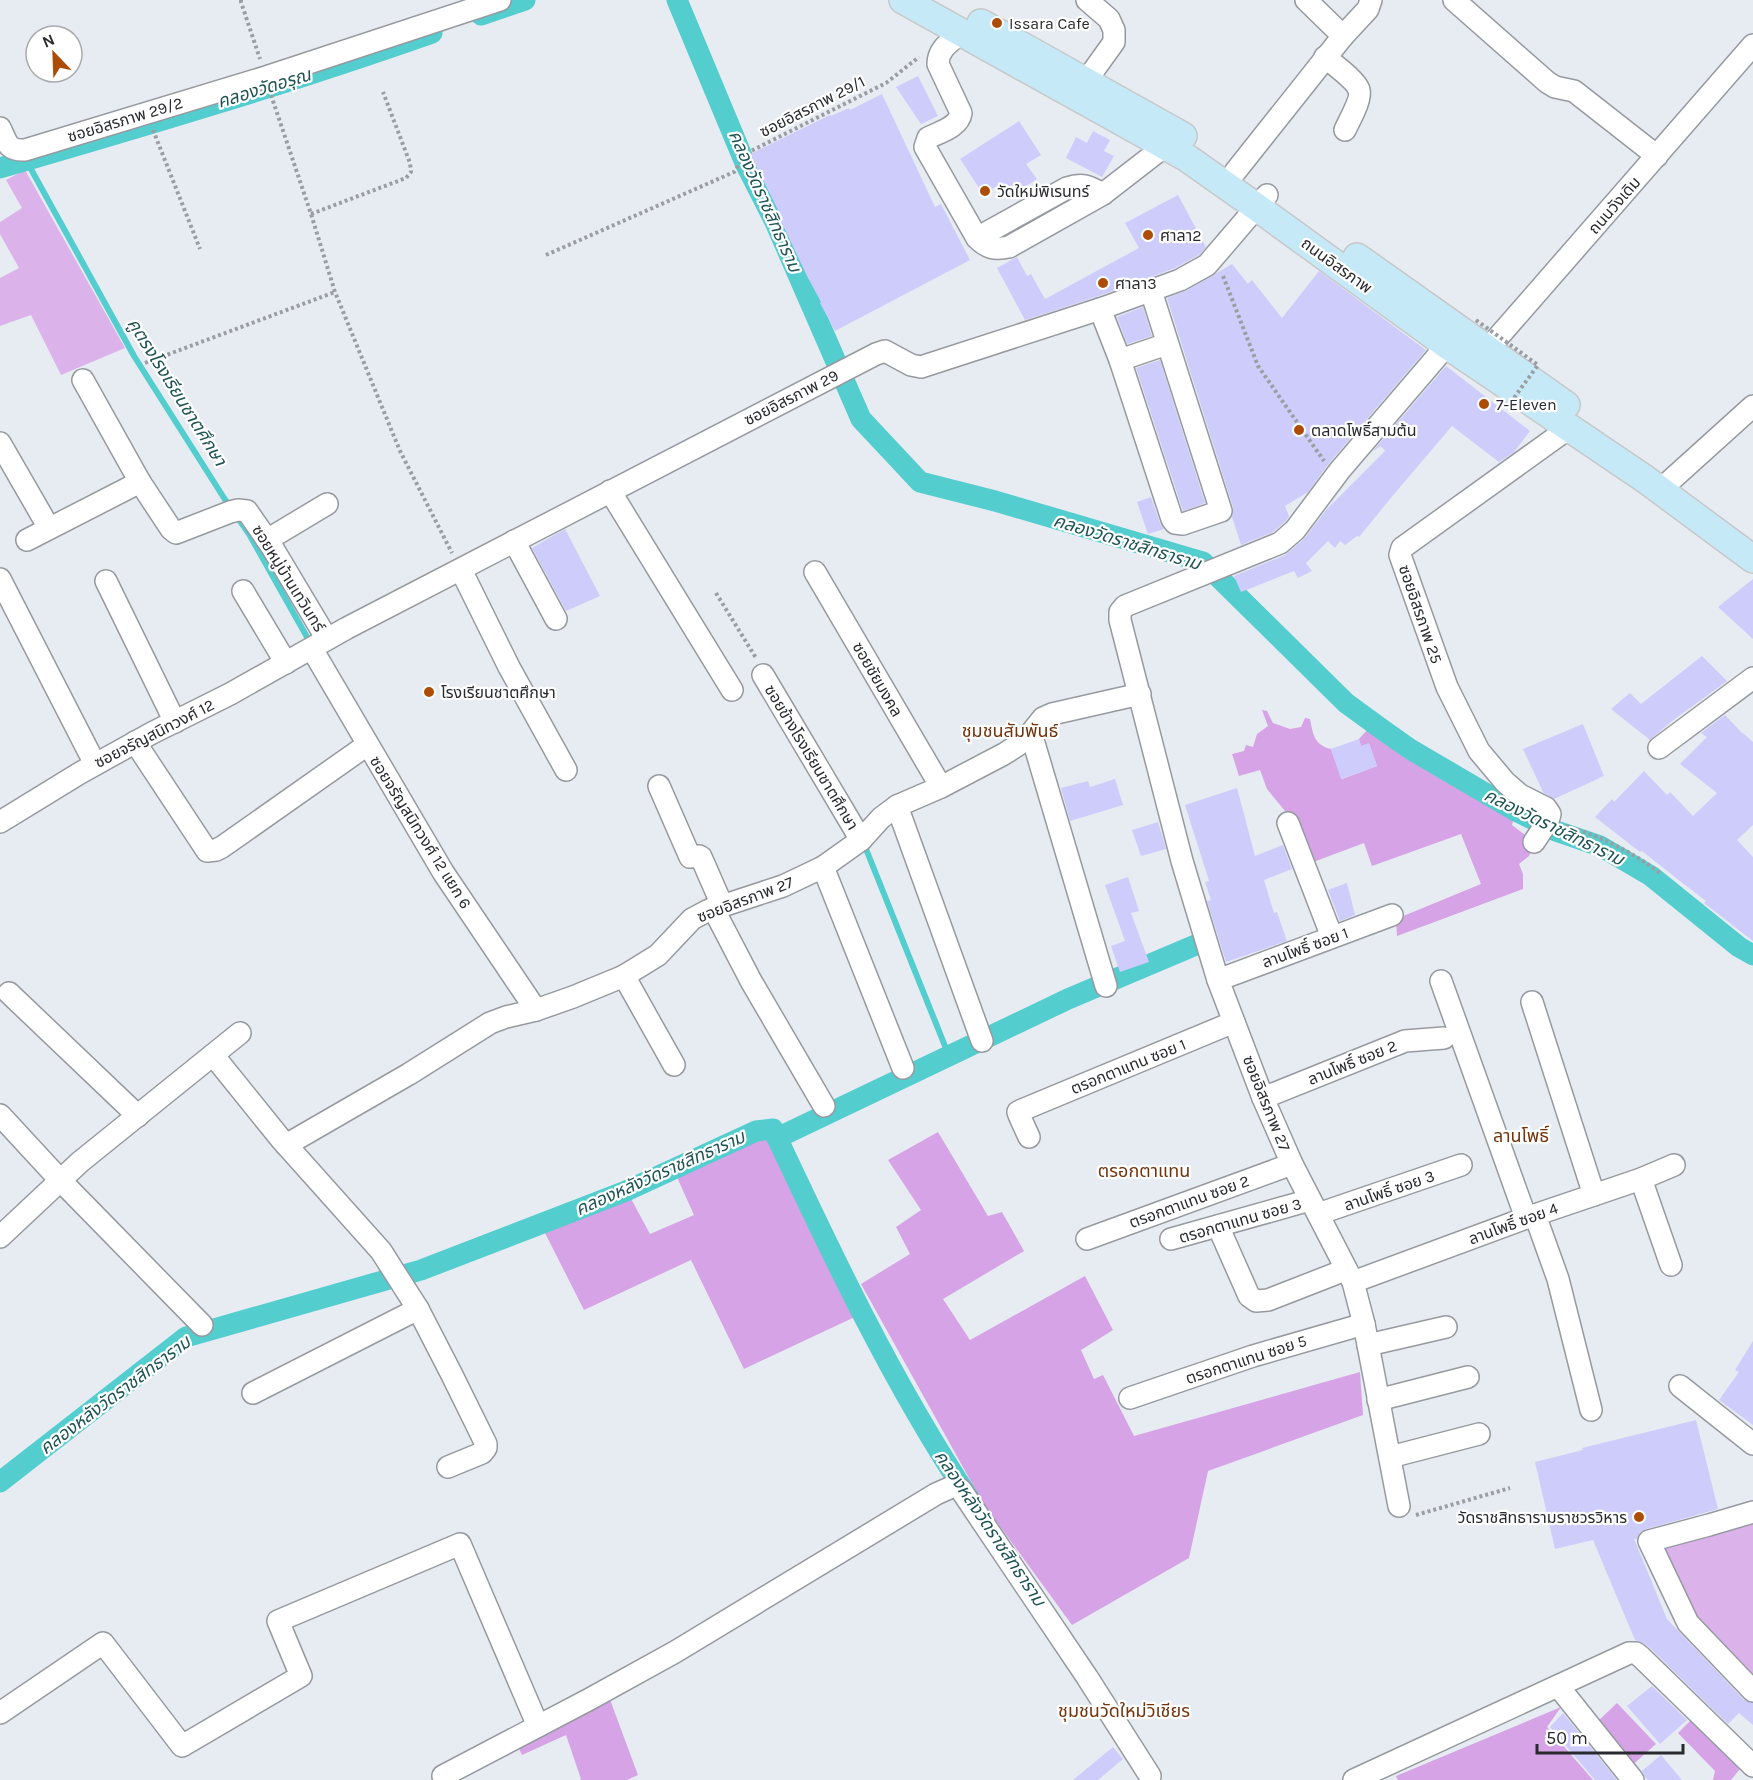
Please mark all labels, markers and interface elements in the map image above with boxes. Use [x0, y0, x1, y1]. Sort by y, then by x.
place label: Issara Cafe [1009, 14, 1090, 33]
marker: Issara Cafe [990, 16, 1004, 30]
north arrow [24, 24, 84, 84]
text: N [39, 30, 57, 52]
water label: คลองวัดอรุณ [215, 63, 315, 113]
street label: ซอยอิสรภาพ 29/1 [756, 72, 868, 141]
street label: ซอยอิสรภาพ 29/2 [65, 93, 185, 146]
water label: คลองวัดราชสิทธาราม [724, 127, 807, 277]
street label: ถนนวังเดิม [1584, 173, 1644, 238]
place label: วัดใหม่พิเรนทร์ [997, 182, 1090, 201]
marker: วัดใหม่พิเรนทร์ [978, 184, 992, 198]
place label: ศาลา2 [1160, 226, 1201, 245]
marker: ศาลา2 [1141, 228, 1155, 242]
street label: ถนนอิสรภาพ [1298, 233, 1376, 297]
place label: ศาลา3 [1115, 274, 1157, 293]
marker: ศาลา3 [1096, 276, 1110, 290]
water label: คูตรงโรงเรียนชาตศึกษา [123, 314, 232, 470]
street label: ซอยอิสรภาพ 29 [741, 366, 842, 429]
place label: 7-Eleven [1496, 395, 1557, 414]
marker: 7-Eleven [1477, 397, 1491, 411]
place label: ตลาดโพธิ์สามต้น [1311, 421, 1417, 440]
marker: ตลาดโพธิ์สามต้น [1292, 423, 1306, 437]
water label: คลองวัดราชสิทธาราม [1051, 509, 1205, 575]
street label: ซอยหมู่บ้านเทวินทร์ [248, 521, 329, 636]
street label: ซอยอิสรภาพ 25 [1395, 562, 1446, 666]
street label: ซอยชัยมงคล [849, 638, 907, 720]
street label: ซอยข้างโรงเรียนชาตศึกษา [761, 681, 862, 833]
place label: โรงเรียนชาตศึกษา [441, 683, 556, 702]
marker: โรงเรียนชาตศึกษา [422, 685, 436, 699]
street label: ซอยจรัญสนิทวงศ์ 12 [91, 695, 217, 772]
district label: ชุมชนสัมพันธ์ [962, 720, 1059, 742]
street label: ซอยจรัญสนิทวงศ์ 12 แยก 6 [366, 752, 475, 912]
water label: คลองวัดราชสิทธาราม [1481, 784, 1629, 871]
street label: ซอยอิสรภาพ 27 [694, 872, 796, 927]
street label: ลานโพธิ์ ซอย 1 [1259, 923, 1351, 972]
street label: ตรอกตาแทน ซอย 1 [1068, 1035, 1189, 1098]
street label: ลานโพธิ์ ซอย 2 [1305, 1036, 1399, 1089]
street label: ซอยอิสรภาพ 27 [1239, 1053, 1295, 1154]
water label: คลองหลังวัดราชสิทธาราม [572, 1125, 750, 1220]
district label: ลานโพธิ์ [1493, 1125, 1549, 1147]
district label: ตรอกตาแทน [1098, 1160, 1190, 1182]
street label: ลานโพธิ์ ซอย 3 [1341, 1166, 1437, 1215]
street label: ตรอกตาแทน ซอย 2 [1126, 1171, 1252, 1232]
street label: ตรอกตาแทน ซอย 3 [1177, 1194, 1304, 1247]
street label: ลานโพธิ์ ซอย 4 [1466, 1198, 1561, 1248]
water label: คลองหลังวัดราชสิทธาราม [35, 1330, 196, 1459]
street label: ตรอกตาแทน ซอย 5 [1183, 1331, 1309, 1388]
water label: คลองหลังวัดราชสิทธาราม [930, 1446, 1051, 1612]
place label: วัดราชสิทธารามราชวรวิหาร [1458, 1508, 1627, 1527]
marker: วัดราชสิทธารามราชวรวิหาร [1632, 1510, 1646, 1524]
district label: ชุมชนวัดใหม่วิเชียร [1058, 1700, 1190, 1722]
scale bar [1537, 1717, 1682, 1755]
text: 50 m [1546, 1727, 1588, 1749]

